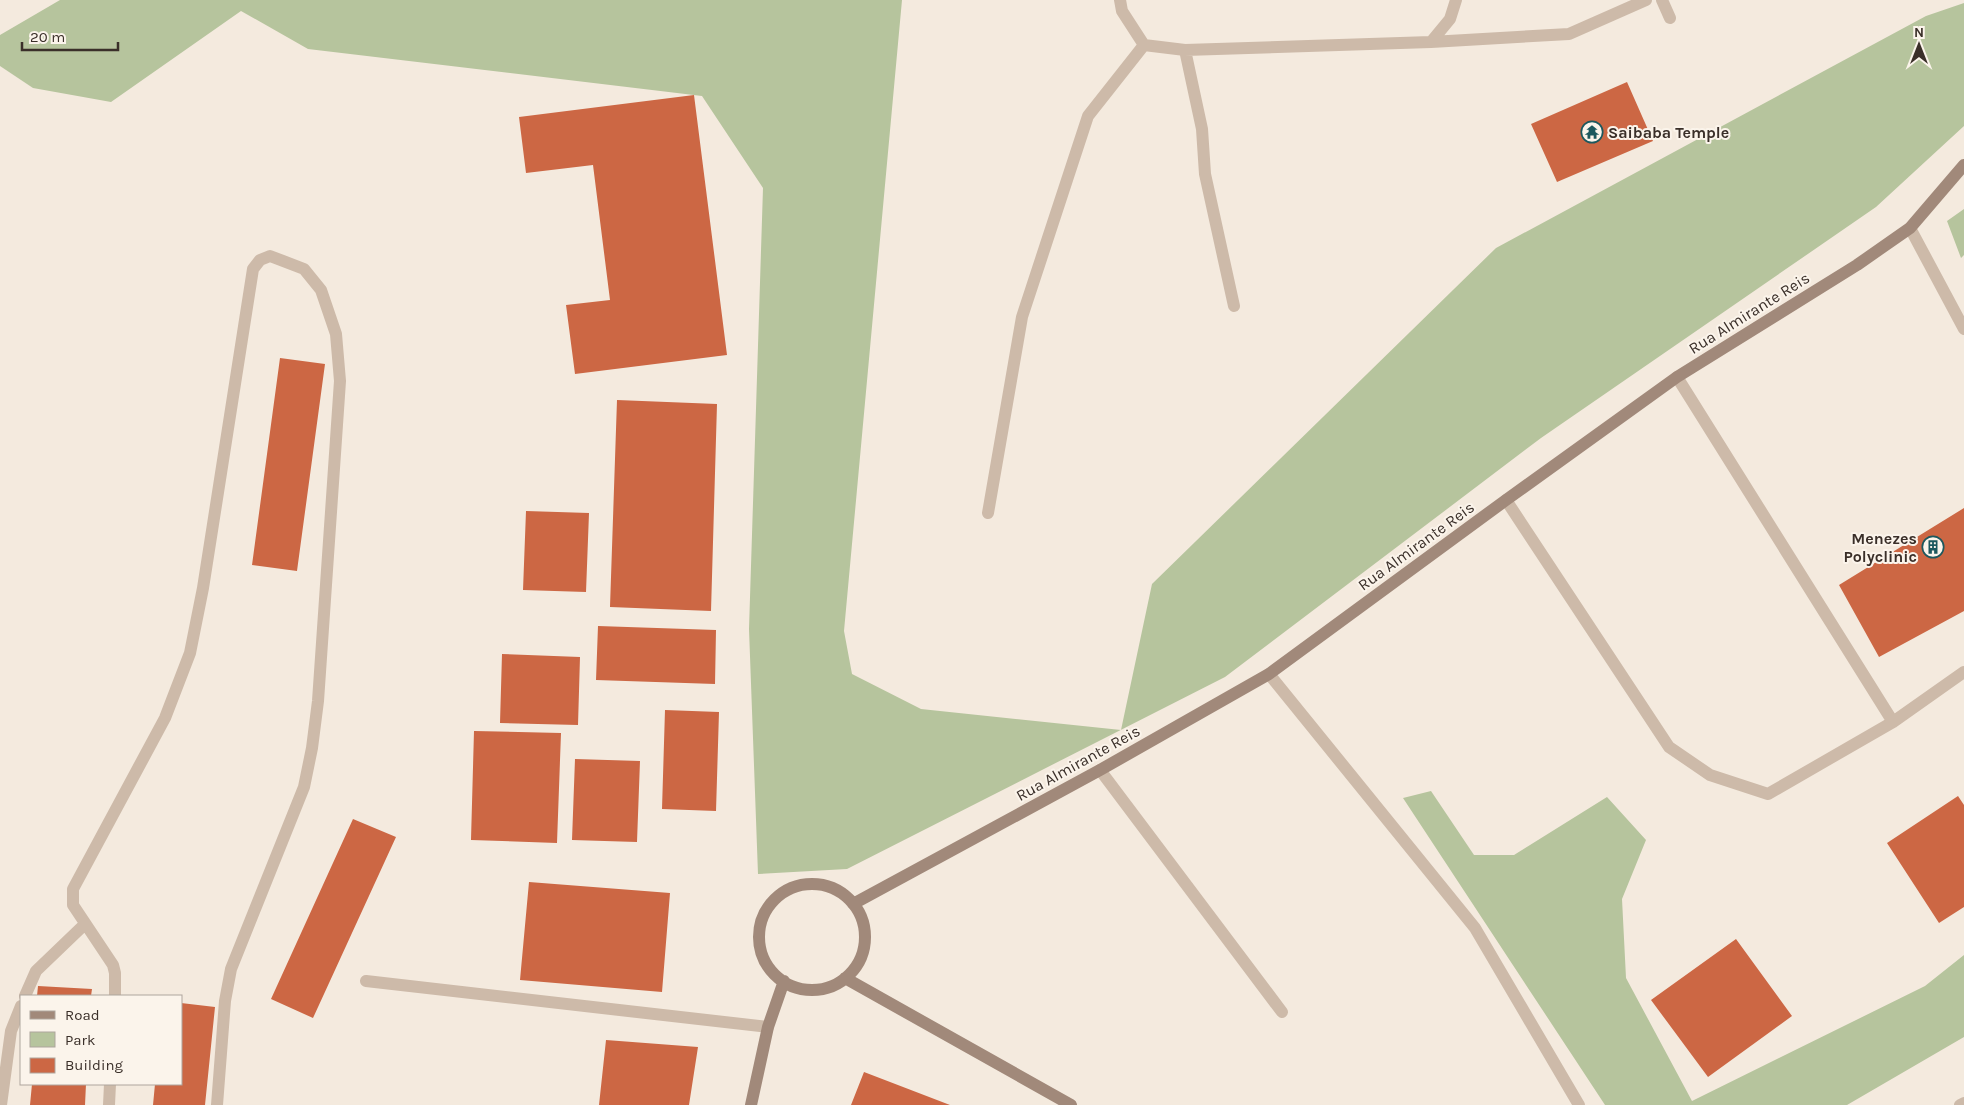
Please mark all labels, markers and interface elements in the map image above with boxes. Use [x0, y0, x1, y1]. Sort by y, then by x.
scale bar [22, 20, 119, 52]
north arrow [1894, 20, 1944, 70]
text: N [1914, 24, 1924, 41]
text: 20 m [30, 28, 65, 46]
temple icon: Saibaba Temple [1580, 120, 1604, 144]
place label: Saibaba Temple [1608, 123, 1729, 142]
street label: Rua Almirante Reis [1685, 268, 1813, 358]
street label: Rua Almirante Reis [1354, 497, 1478, 595]
place label: Menezes Polyclinic [1843, 529, 1917, 566]
building icon: Menezes Polyclinic [1921, 535, 1945, 559]
street label: Rua Almirante Reis [1013, 721, 1143, 805]
legend [20, 995, 182, 1085]
text: Road [65, 1006, 100, 1024]
text: Park [65, 1031, 95, 1049]
text: Building [65, 1056, 123, 1074]

